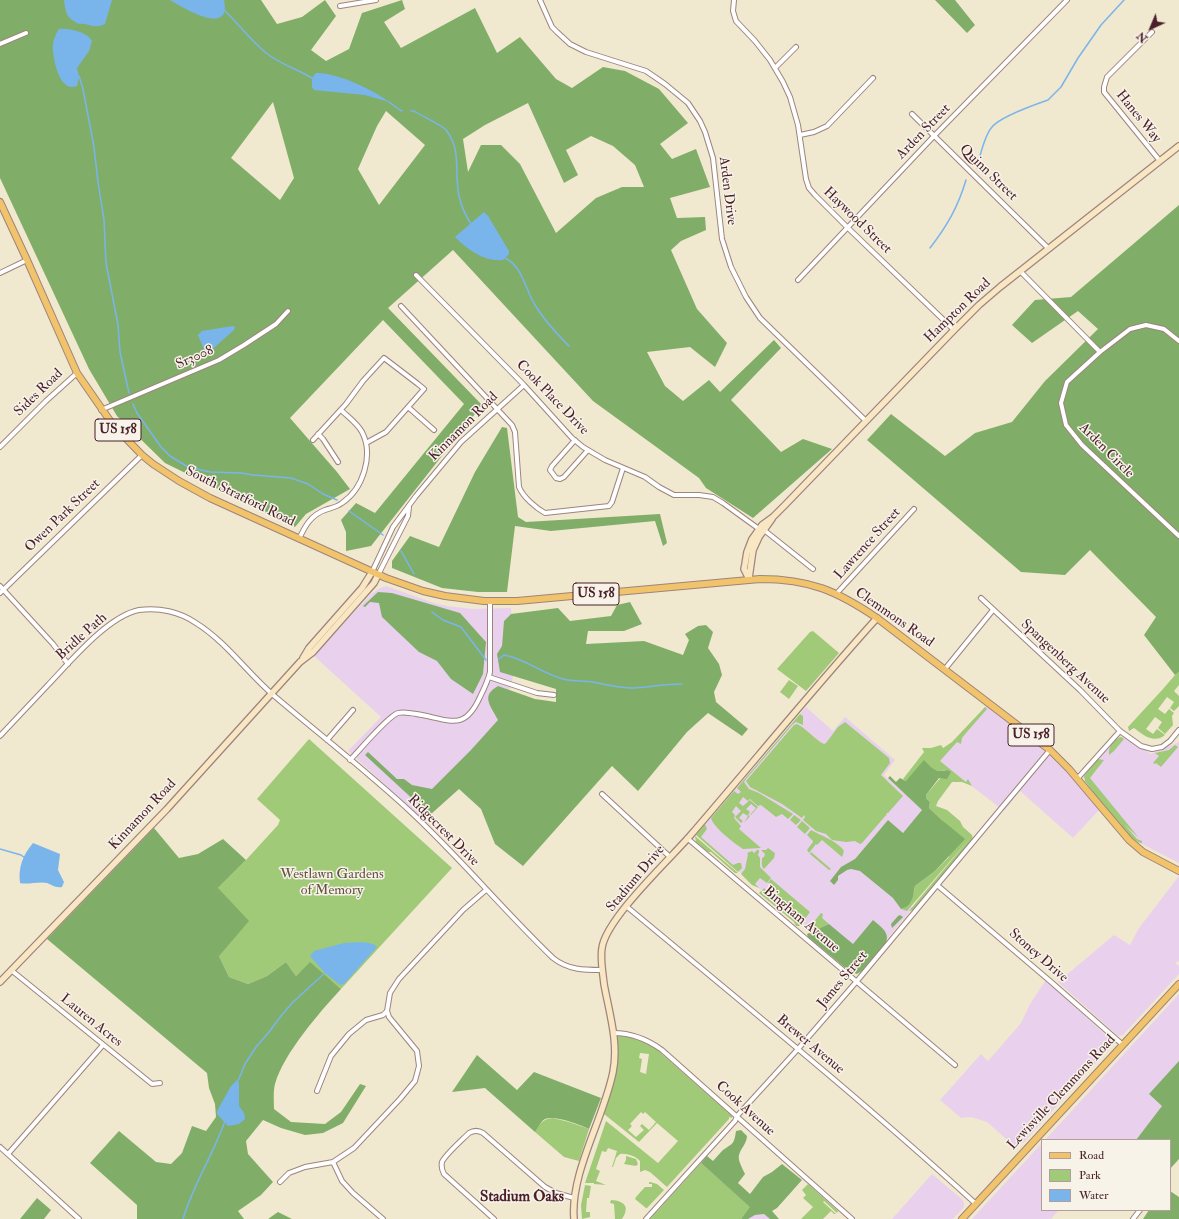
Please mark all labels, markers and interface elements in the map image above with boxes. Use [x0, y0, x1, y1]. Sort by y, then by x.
north arrow [1131, 8, 1171, 48]
text: N [1134, 29, 1150, 45]
street label: Hanes Way [1112, 87, 1164, 147]
street label: Arden Street [893, 101, 955, 163]
street label: Quinn Street [956, 141, 1020, 205]
street label: Arden Drive [714, 156, 740, 226]
street label: Haywood Street [819, 184, 895, 258]
street label: Hampton Road [921, 275, 995, 347]
street label: Sr3008 [174, 342, 216, 374]
street label: Cook Place Drive [512, 357, 592, 439]
street label: Sides Road [11, 366, 67, 420]
street label: Kinnamon Road [426, 389, 502, 465]
road number: US 158 [95, 419, 141, 441]
street label: Arden Circle [1075, 420, 1137, 482]
street label: South Stratford Road [182, 463, 298, 531]
street label: Owen Park Street [22, 476, 104, 556]
street label: Lawrence Street [831, 505, 905, 583]
road number: US 158 [573, 583, 619, 605]
street label: Clemmons Road [851, 585, 937, 651]
street label: Bridle Path [53, 610, 111, 664]
street label: Spangenberg Avenue [1017, 616, 1113, 708]
road number: US 158 [1008, 724, 1054, 746]
street label: Kinnamon Road [106, 776, 180, 854]
street label: Ridgecrest Drive [404, 792, 482, 870]
street label: Stadium Drive [603, 842, 669, 916]
park label: Westlawn Gardens of Memory [280, 867, 384, 900]
street label: Bingham Avenue [759, 883, 843, 957]
street label: Stoney Drive [1005, 926, 1071, 986]
street label: James Street [814, 948, 872, 1012]
street label: Lauren Acres [57, 991, 125, 1051]
street label: Brewer Avenue [773, 1012, 847, 1078]
street label: Lewisville Clemmons Road [1004, 1032, 1120, 1154]
street label: Cook Avenue [712, 1078, 778, 1140]
legend [1041, 1139, 1171, 1211]
text: Park [1079, 1168, 1101, 1183]
text: Water [1079, 1188, 1108, 1203]
district label: Stadium Oaks [480, 1189, 564, 1207]

